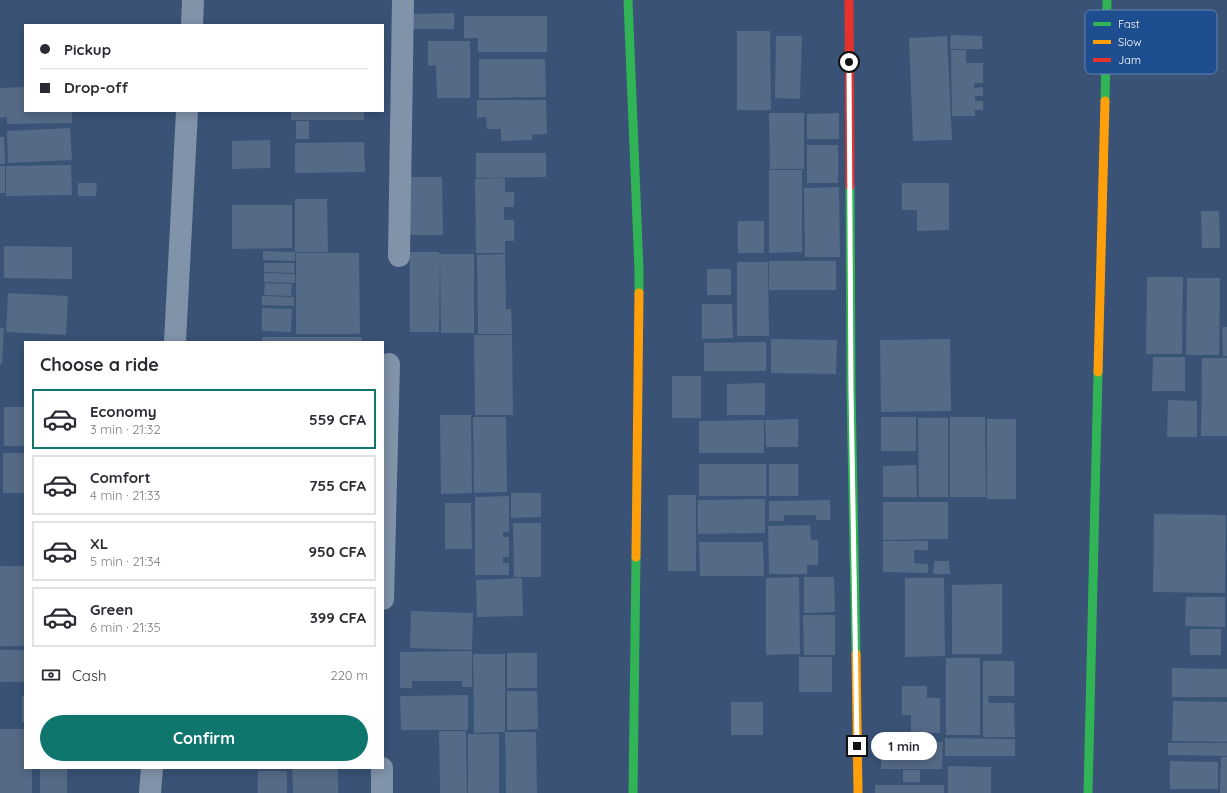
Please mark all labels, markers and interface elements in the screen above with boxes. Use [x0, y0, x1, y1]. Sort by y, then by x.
legend [1085, 10, 1217, 74]
text: Fast [1118, 17, 1140, 31]
text: Slow [1118, 35, 1142, 49]
text: Pickup [64, 40, 111, 59]
route start [840, 53, 858, 71]
text: Jam [1118, 53, 1141, 67]
text: Drop-off [64, 78, 128, 97]
text: Choose a ride [40, 353, 159, 376]
icon: car [42, 401, 78, 437]
text: Economy [90, 402, 157, 421]
text: 559 CFA [309, 410, 366, 429]
text: 3 min · 21:32 [90, 421, 161, 437]
icon: car [42, 467, 78, 503]
text: Comfort [90, 468, 151, 487]
text: 755 CFA [309, 476, 366, 495]
text: 4 min · 21:33 [90, 487, 160, 503]
icon: car [42, 533, 78, 569]
text: XL [90, 534, 108, 553]
text: 950 CFA [308, 542, 366, 561]
text: 5 min · 21:34 [90, 553, 161, 569]
icon: car [42, 599, 78, 635]
text: Green [90, 600, 133, 619]
text: 399 CFA [310, 608, 366, 627]
text: 6 min · 21:35 [90, 619, 161, 635]
icon: cash [40, 664, 62, 686]
text: Cash [72, 666, 106, 685]
text: 220 m [330, 667, 368, 683]
button: Confirm [40, 715, 368, 761]
callout: 1 min [871, 732, 937, 760]
route end [848, 737, 866, 755]
text: 1 min [888, 738, 920, 754]

